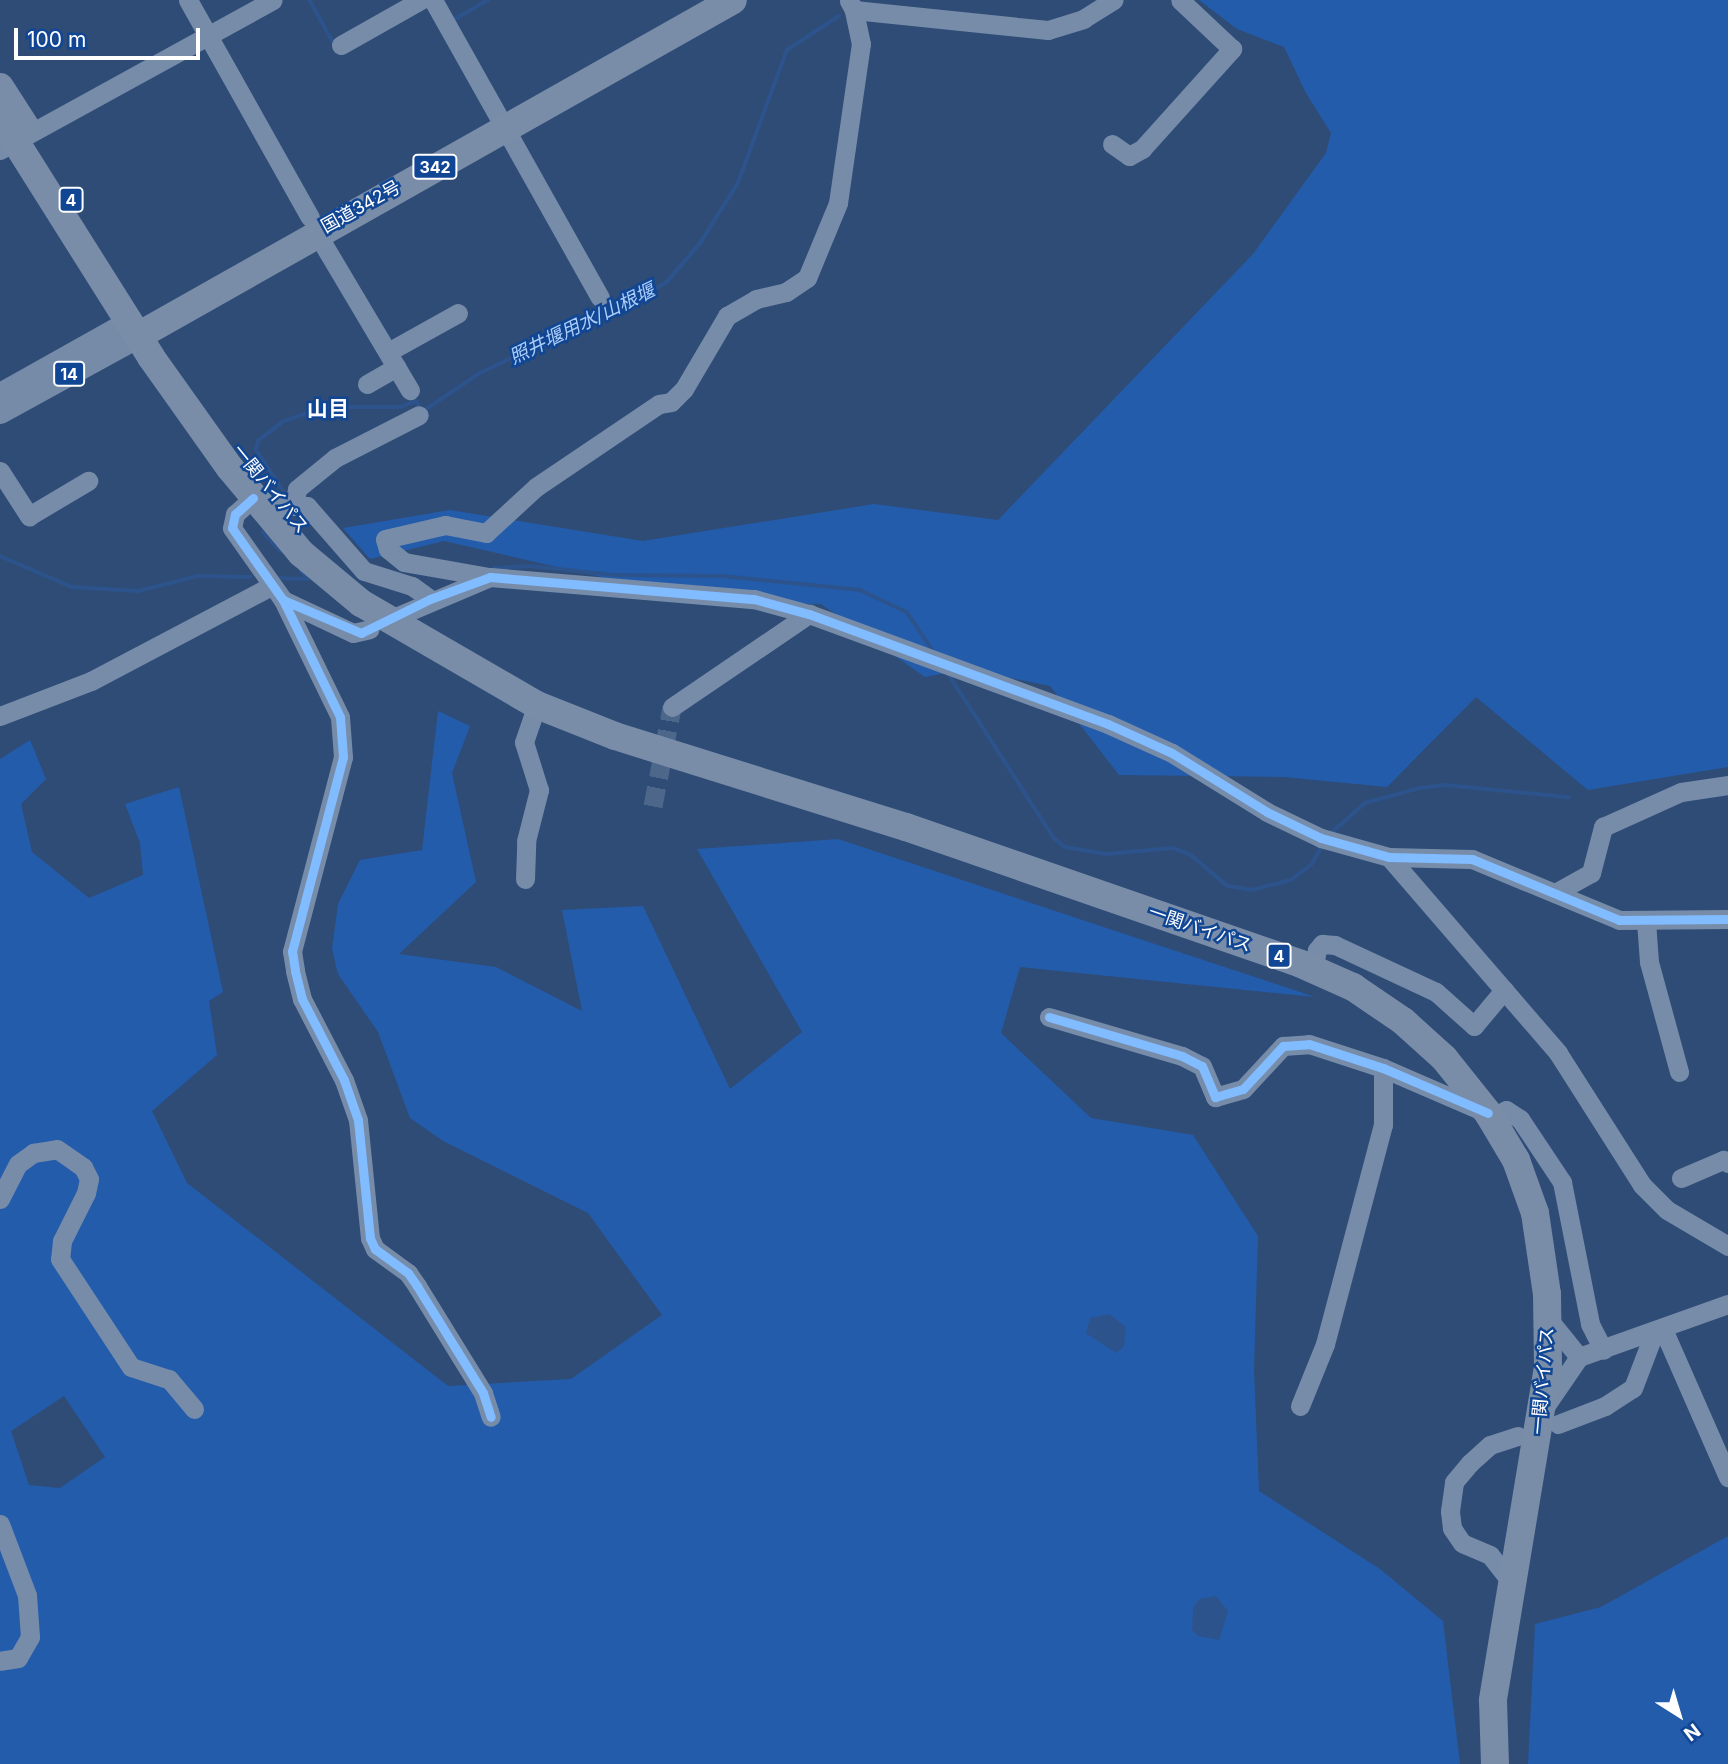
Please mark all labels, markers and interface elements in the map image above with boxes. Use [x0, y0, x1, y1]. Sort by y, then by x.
scale bar [18, 14, 203, 58]
text: 100 m [27, 27, 86, 52]
road number: 342 [412, 154, 458, 180]
street label: 国道342号 [317, 176, 405, 238]
road number: 4 [57, 188, 85, 212]
water label: 照井堰用水/山根堰 [506, 279, 658, 369]
road number: 14 [52, 362, 86, 386]
district label: 山目 [307, 396, 349, 422]
street label: 一関バイパス [228, 440, 312, 538]
street label: 一関バイパス [1145, 901, 1255, 957]
road number: 4 [1265, 944, 1293, 968]
street label: 一関バイパス [1528, 1326, 1558, 1436]
north arrow [1644, 1680, 1714, 1750]
text: N [1679, 1719, 1705, 1746]

